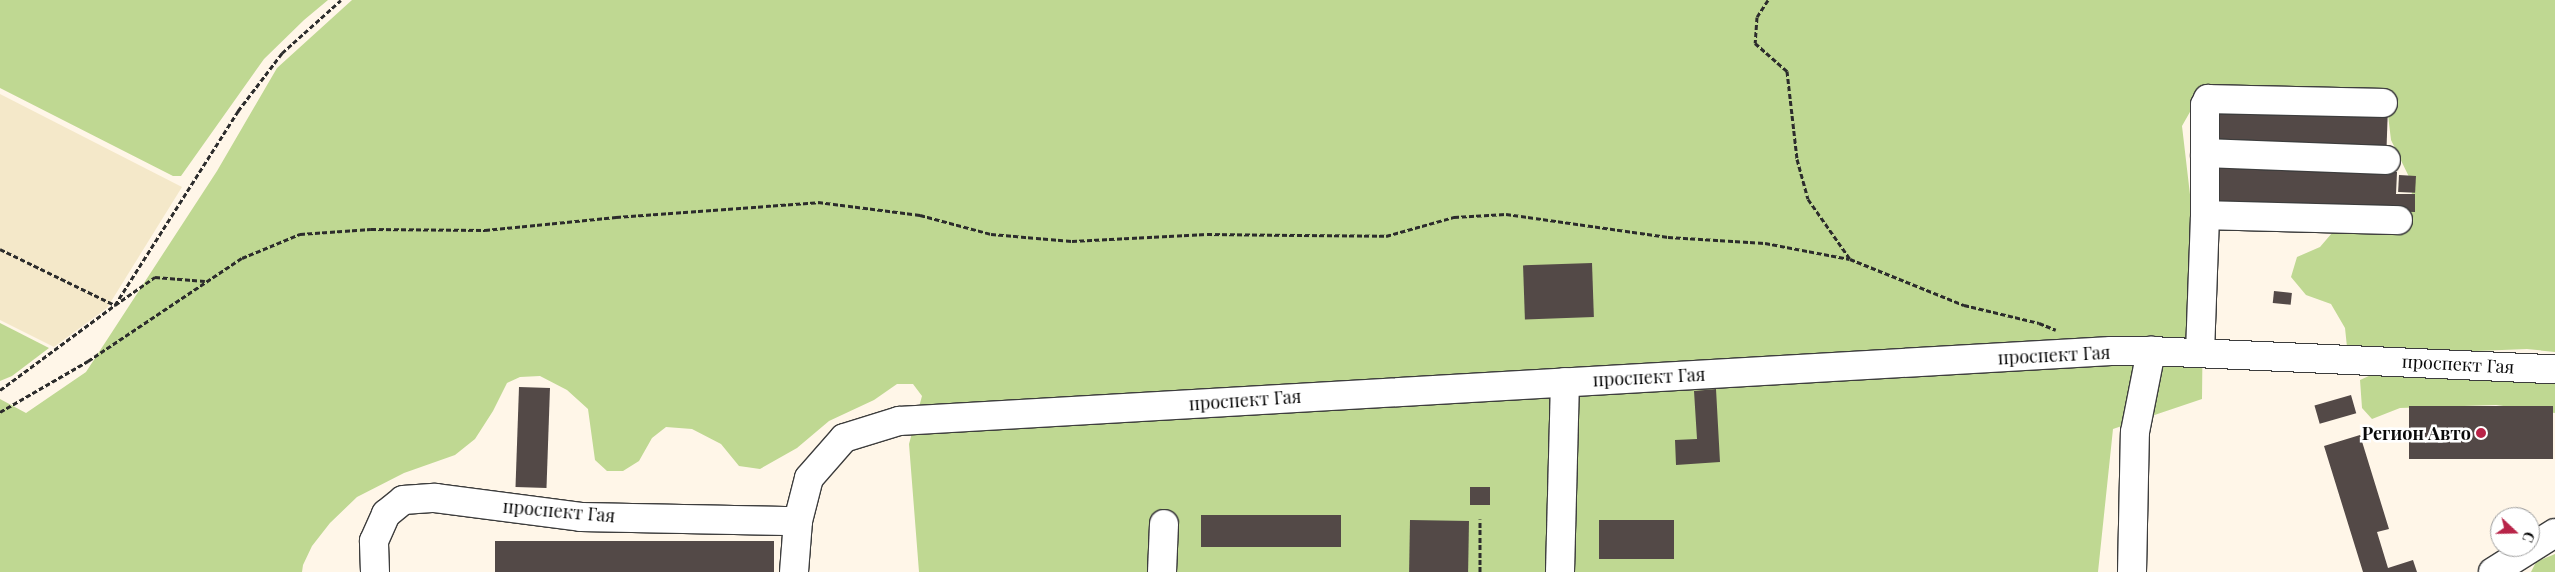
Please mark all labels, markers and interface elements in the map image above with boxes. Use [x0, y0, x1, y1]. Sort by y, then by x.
street label: проспект Гая [1997, 341, 2111, 369]
street label: проспект Гая [2401, 350, 2515, 378]
street label: проспект Гая [1592, 363, 1706, 391]
street label: проспект Гая [1188, 385, 1302, 415]
place label: Регион Авто [2362, 422, 2471, 444]
marker: Регион Авто [2475, 427, 2487, 439]
street label: проспект Гая [502, 495, 616, 527]
north arrow [2490, 507, 2540, 557]
text: С [2518, 529, 2539, 545]

